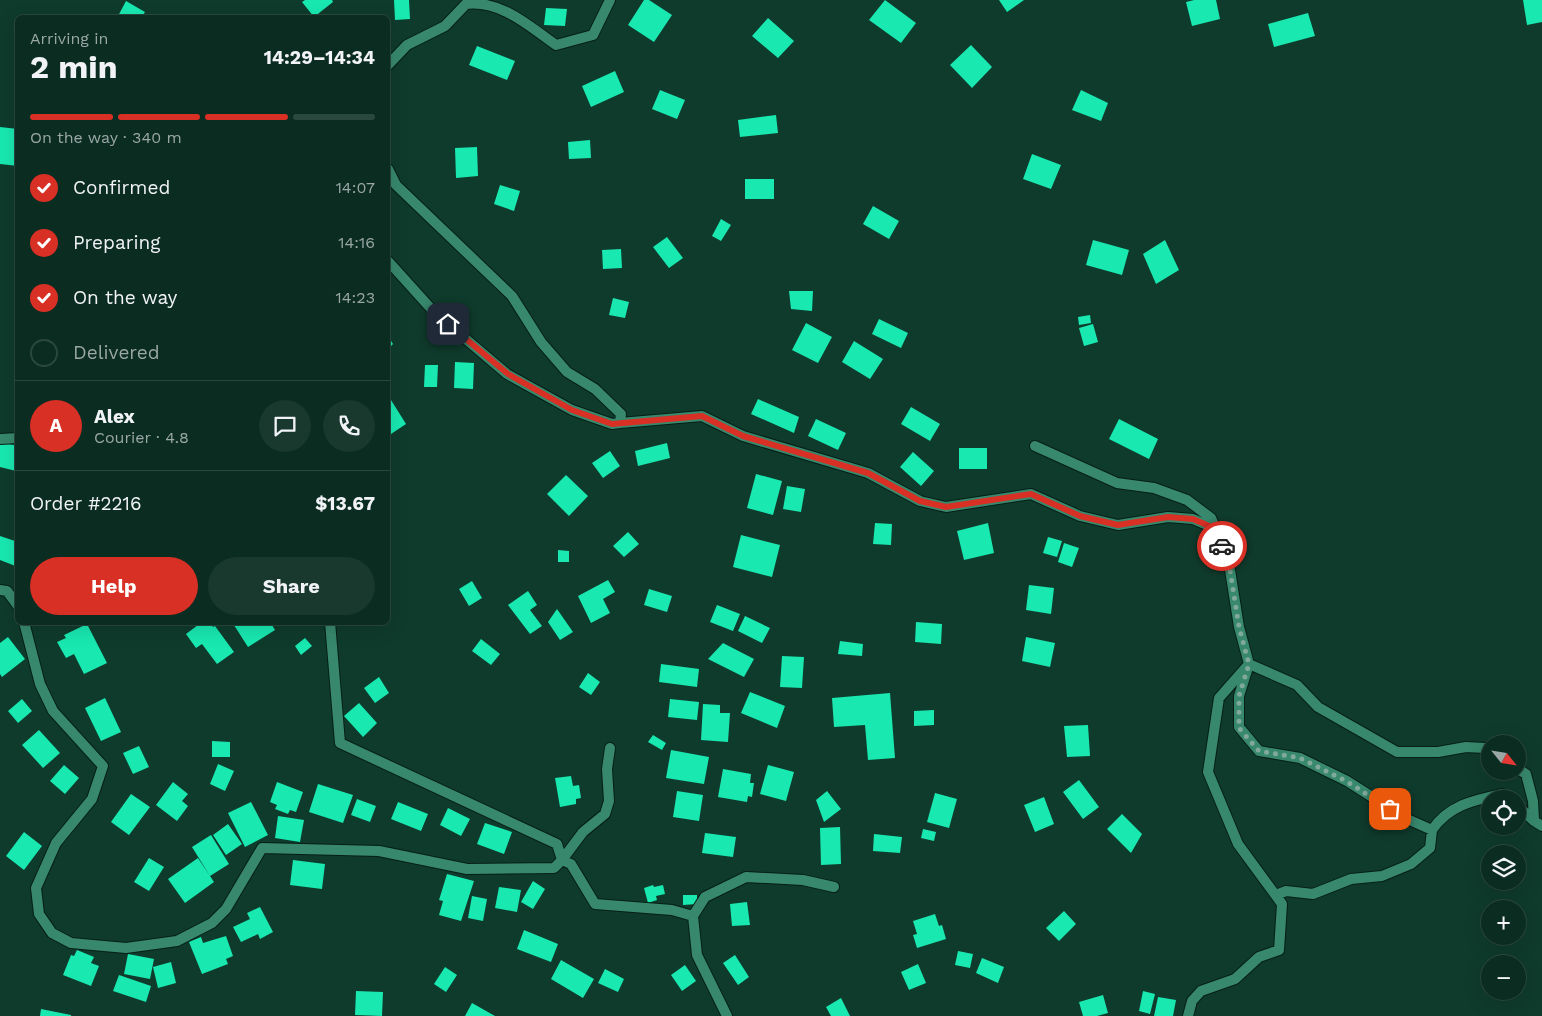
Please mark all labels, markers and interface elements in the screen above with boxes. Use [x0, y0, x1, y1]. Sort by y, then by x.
text: Arriving in [30, 29, 108, 48]
text: 14:29–14:34 [264, 46, 375, 69]
text: 2 min [30, 48, 118, 86]
text: On the way · 340 m [30, 128, 182, 147]
icon: check [30, 174, 58, 202]
text: Confirmed [73, 176, 170, 199]
text: 14:07 [336, 178, 375, 197]
icon: check [30, 229, 58, 257]
text: Preparing [73, 231, 160, 254]
text: 14:16 [338, 233, 375, 252]
icon: check [30, 284, 58, 312]
text: On the way [73, 286, 177, 309]
text: 14:23 [336, 288, 375, 307]
pin [427, 303, 469, 345]
icon: home [434, 310, 462, 338]
text: Delivered [73, 341, 160, 364]
button: chat [259, 400, 311, 452]
button: phone [323, 400, 375, 452]
text: Alex [94, 405, 135, 428]
text: A [50, 414, 62, 437]
text: Courier · 4.8 [94, 428, 189, 447]
text: Order #2216 [30, 492, 142, 515]
text: $13.67 [315, 492, 375, 515]
courier [1197, 521, 1247, 571]
icon: car [1208, 532, 1236, 560]
button: Help [30, 557, 198, 615]
button: Share [208, 557, 375, 615]
north arrow [1481, 735, 1526, 780]
map controls [1481, 735, 1526, 1000]
pin [1369, 788, 1411, 830]
button: locate [1481, 790, 1526, 835]
icon: bag [1376, 795, 1404, 823]
button: layers [1481, 845, 1526, 890]
button: + [1481, 900, 1526, 945]
button: − [1481, 955, 1526, 1000]

